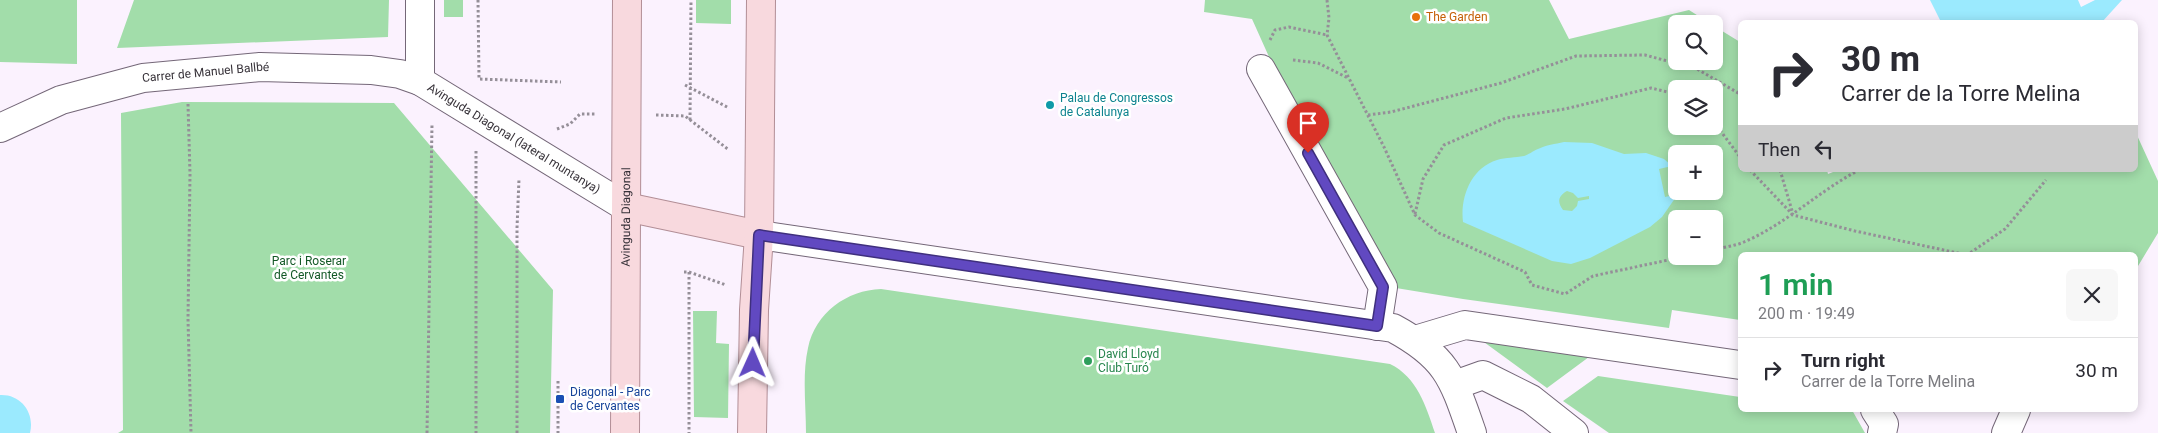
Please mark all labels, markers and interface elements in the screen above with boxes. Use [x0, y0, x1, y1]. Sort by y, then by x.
place label: The Garden [1426, 10, 1488, 24]
marker: The Garden [1410, 11, 1422, 23]
map controls [1668, 15, 1723, 265]
button: search [1668, 15, 1723, 70]
text: 30 m [1841, 39, 1920, 80]
icon: right [1758, 40, 1823, 105]
street label: Carrer de Manuel Ballbé [142, 60, 269, 85]
street label: Avinguda Diagonal (lateral muntanya) [425, 80, 603, 197]
button: layers [1668, 80, 1723, 135]
text: Carrer de la Torre Melina [1841, 81, 2081, 106]
place label: Palau de Congressos de Catalunya [1060, 91, 1173, 119]
marker: Palau de Congressos de Catalunya [1044, 99, 1056, 111]
pin [1287, 102, 1329, 153]
icon: arrive [1294, 109, 1322, 137]
icon: left [1810, 135, 1838, 163]
text: Then [1758, 138, 1800, 161]
button: + [1668, 145, 1723, 200]
street label: Avinguda Diagonal [619, 167, 633, 267]
button: − [1668, 210, 1723, 265]
park label: Parc i Roserar de Cervantes [272, 254, 346, 282]
text: 1 min [1758, 267, 1833, 302]
button: close [2066, 269, 2118, 321]
text: 200 m · 19:49 [1758, 304, 1855, 323]
position arrow [726, 336, 778, 388]
place label: David Lloyd Club Turó [1098, 347, 1159, 375]
text: Turn right [1801, 349, 1885, 372]
marker: David Lloyd Club Turó [1082, 355, 1094, 367]
icon: right [1758, 356, 1786, 384]
text: 30 m [2075, 359, 2118, 382]
text: Carrer de la Torre Melina [1801, 372, 1975, 391]
place label: Diagonal - Parc de Cervantes [570, 385, 651, 413]
marker: Diagonal - Parc de Cervantes [554, 393, 566, 405]

